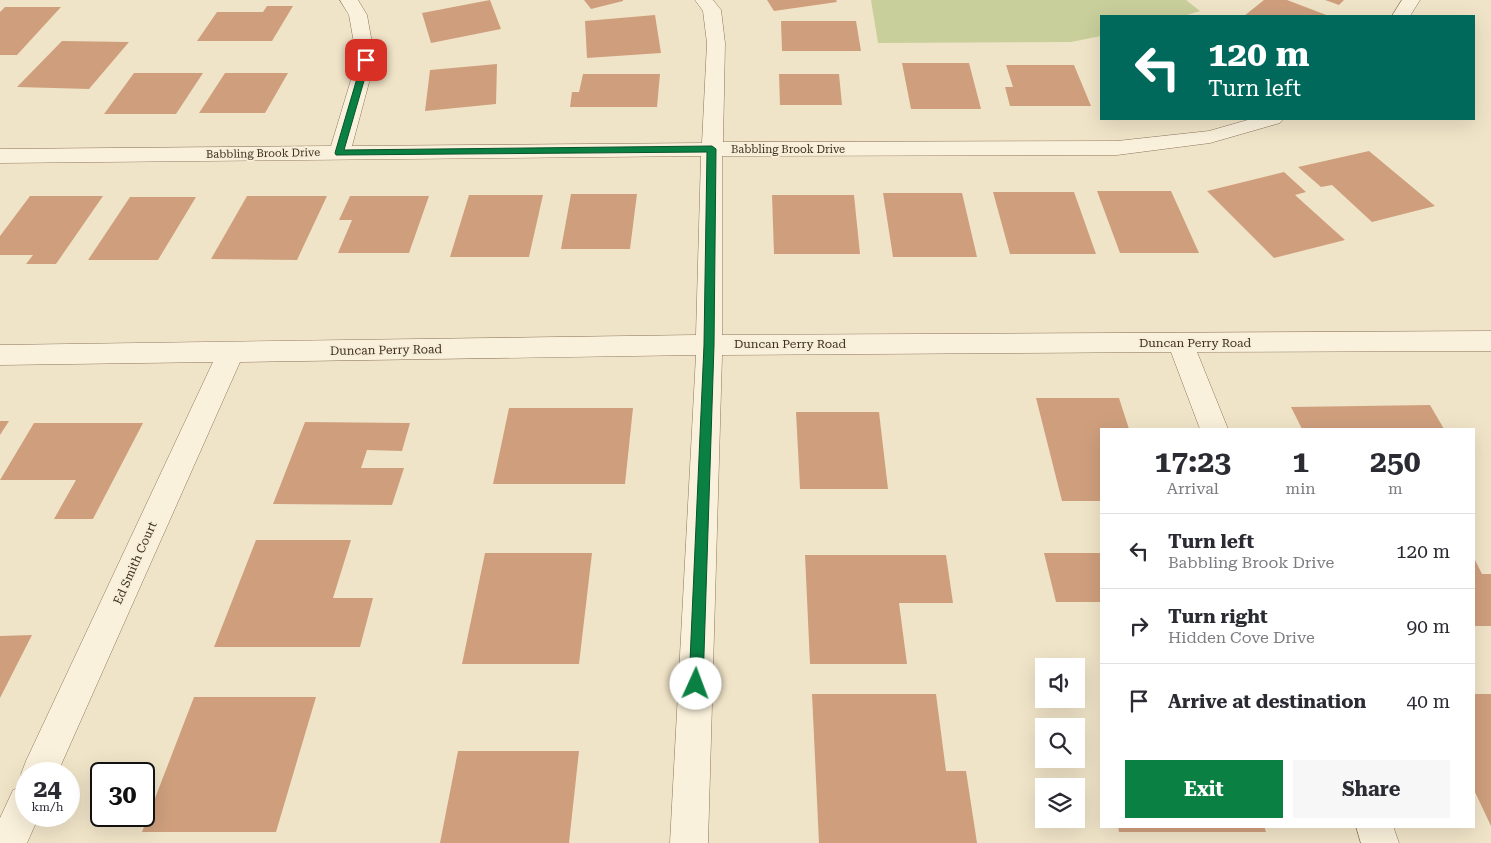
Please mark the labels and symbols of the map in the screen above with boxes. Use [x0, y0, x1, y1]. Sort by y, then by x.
pin [345, 39, 387, 81]
street label: Babbling Brook Drive [731, 143, 845, 156]
street label: Babbling Brook Drive [206, 146, 320, 161]
street label: Duncan Perry Road [1139, 336, 1251, 350]
street label: Duncan Perry Road [734, 337, 846, 351]
street label: Duncan Perry Road [330, 342, 443, 358]
street label: Ed Smith Court [110, 519, 160, 607]
position arrow [669, 657, 721, 709]
speed limit sign: 30 [90, 762, 155, 827]

